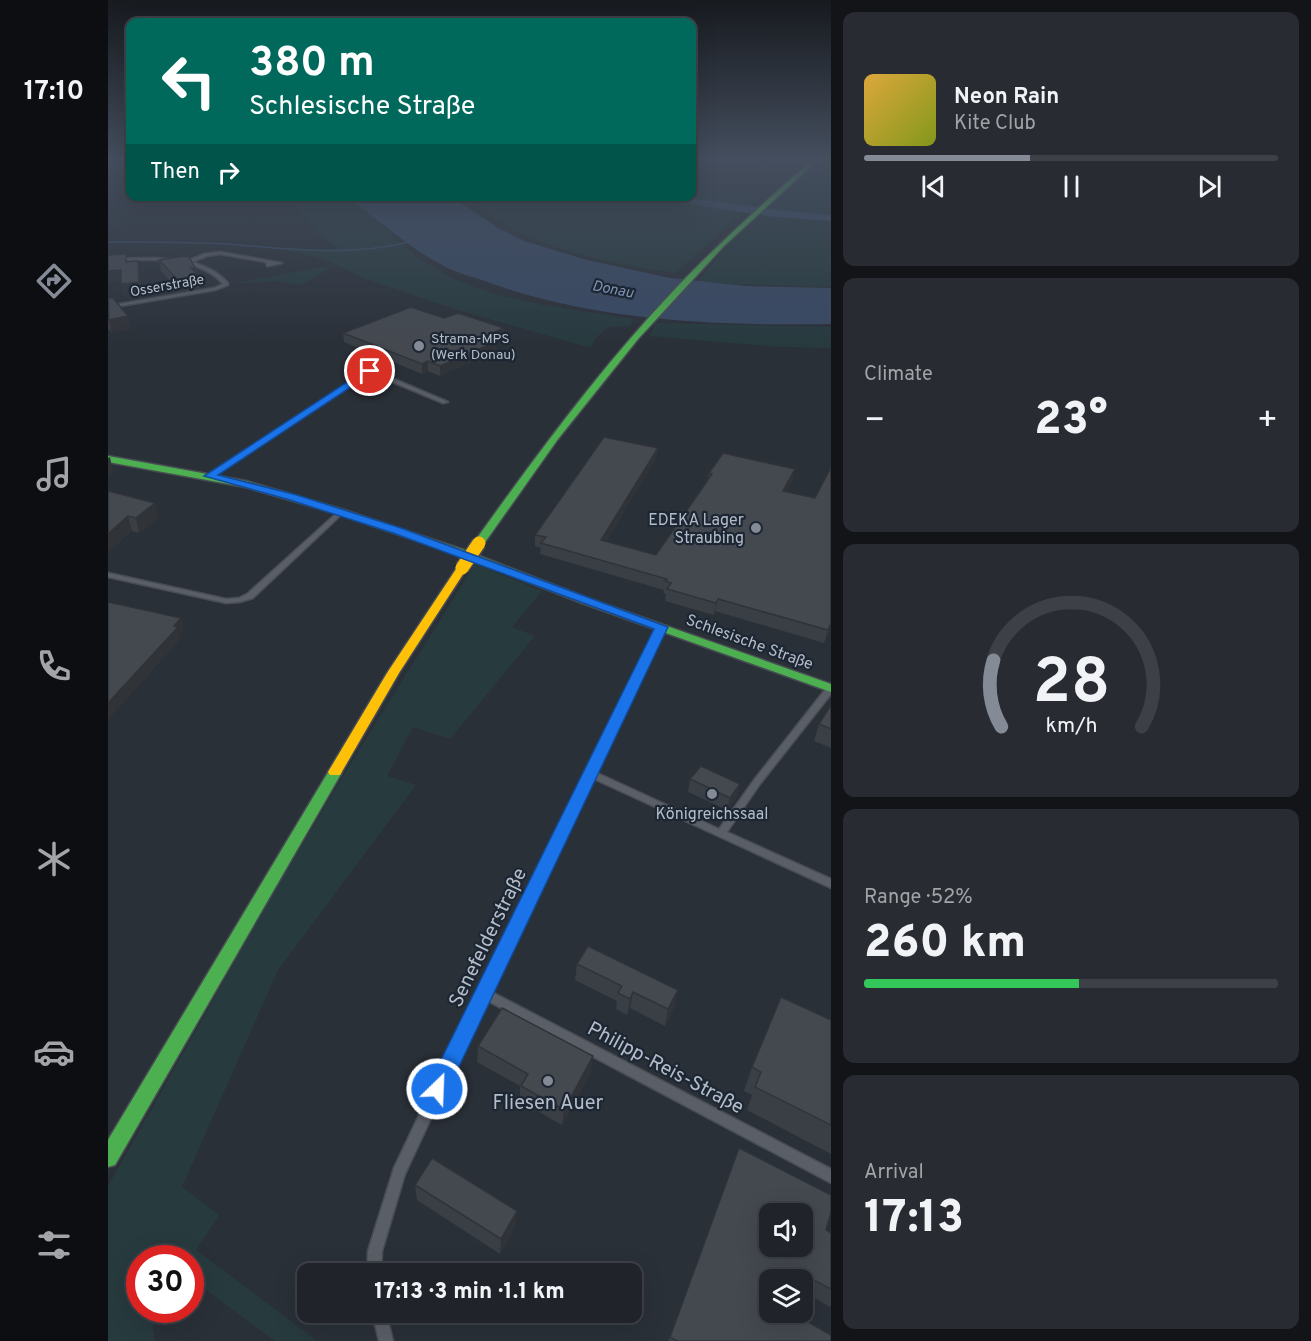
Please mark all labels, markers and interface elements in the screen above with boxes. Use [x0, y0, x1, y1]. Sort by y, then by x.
text: 380 m [249, 38, 375, 91]
icon: left [150, 42, 228, 120]
text: 17:10 [24, 75, 84, 109]
text: Neon Rain [954, 84, 1059, 111]
text: Schlesische Straße [249, 90, 475, 124]
text: Kite Club [954, 111, 1036, 137]
icon: right [212, 156, 245, 189]
text: Then [150, 159, 200, 186]
icon: previous [917, 170, 950, 203]
icon: pause [1055, 170, 1088, 203]
icon: next [1193, 170, 1226, 203]
icon: directions [33, 260, 75, 302]
street label: Osserstraße [129, 272, 206, 301]
water label: Donau [590, 277, 636, 304]
place label: Strama-MPS (Werk Donau) [431, 331, 516, 364]
marker: Strama-MPS (Werk Donau) [412, 339, 426, 353]
pin [344, 345, 395, 396]
icon: arrive [353, 354, 386, 387]
text: Climate [864, 362, 933, 388]
text: 23° [1034, 393, 1108, 450]
text: − [864, 401, 885, 443]
text: + [1257, 401, 1278, 443]
icon: music [33, 453, 75, 495]
place label: EDEKA Lager Straubing [648, 511, 744, 549]
marker: EDEKA Lager Straubing [749, 521, 763, 535]
street label: Schlesische Straße [683, 611, 816, 675]
icon: phone [33, 645, 75, 687]
text: 28 [1032, 647, 1110, 726]
text: km/h [1045, 714, 1097, 741]
marker: Königreichssaal [705, 787, 719, 801]
place label: Königreichssaal [656, 805, 768, 825]
icon: climate [33, 838, 75, 880]
street label: Senefelderstraße [444, 864, 534, 1012]
text: Range · 52% [864, 885, 973, 911]
text: 260 km [864, 916, 1026, 973]
street label: Philipp-Reis-Straße [582, 1017, 748, 1121]
icon: car [33, 1031, 75, 1073]
position arrow [405, 1057, 469, 1121]
marker: Fliesen Auer [541, 1074, 555, 1088]
place label: Fliesen Auer [493, 1091, 604, 1117]
text: Arrival [864, 1160, 924, 1186]
text: 17:13 [864, 1191, 964, 1248]
map controls [759, 1203, 813, 1323]
button: sound [759, 1203, 813, 1257]
icon: filters [33, 1224, 75, 1266]
speed limit sign: 30 [126, 1245, 204, 1323]
button: layers [759, 1269, 813, 1323]
text: 17:13 · 3 min · 1.1 km [374, 1279, 565, 1306]

